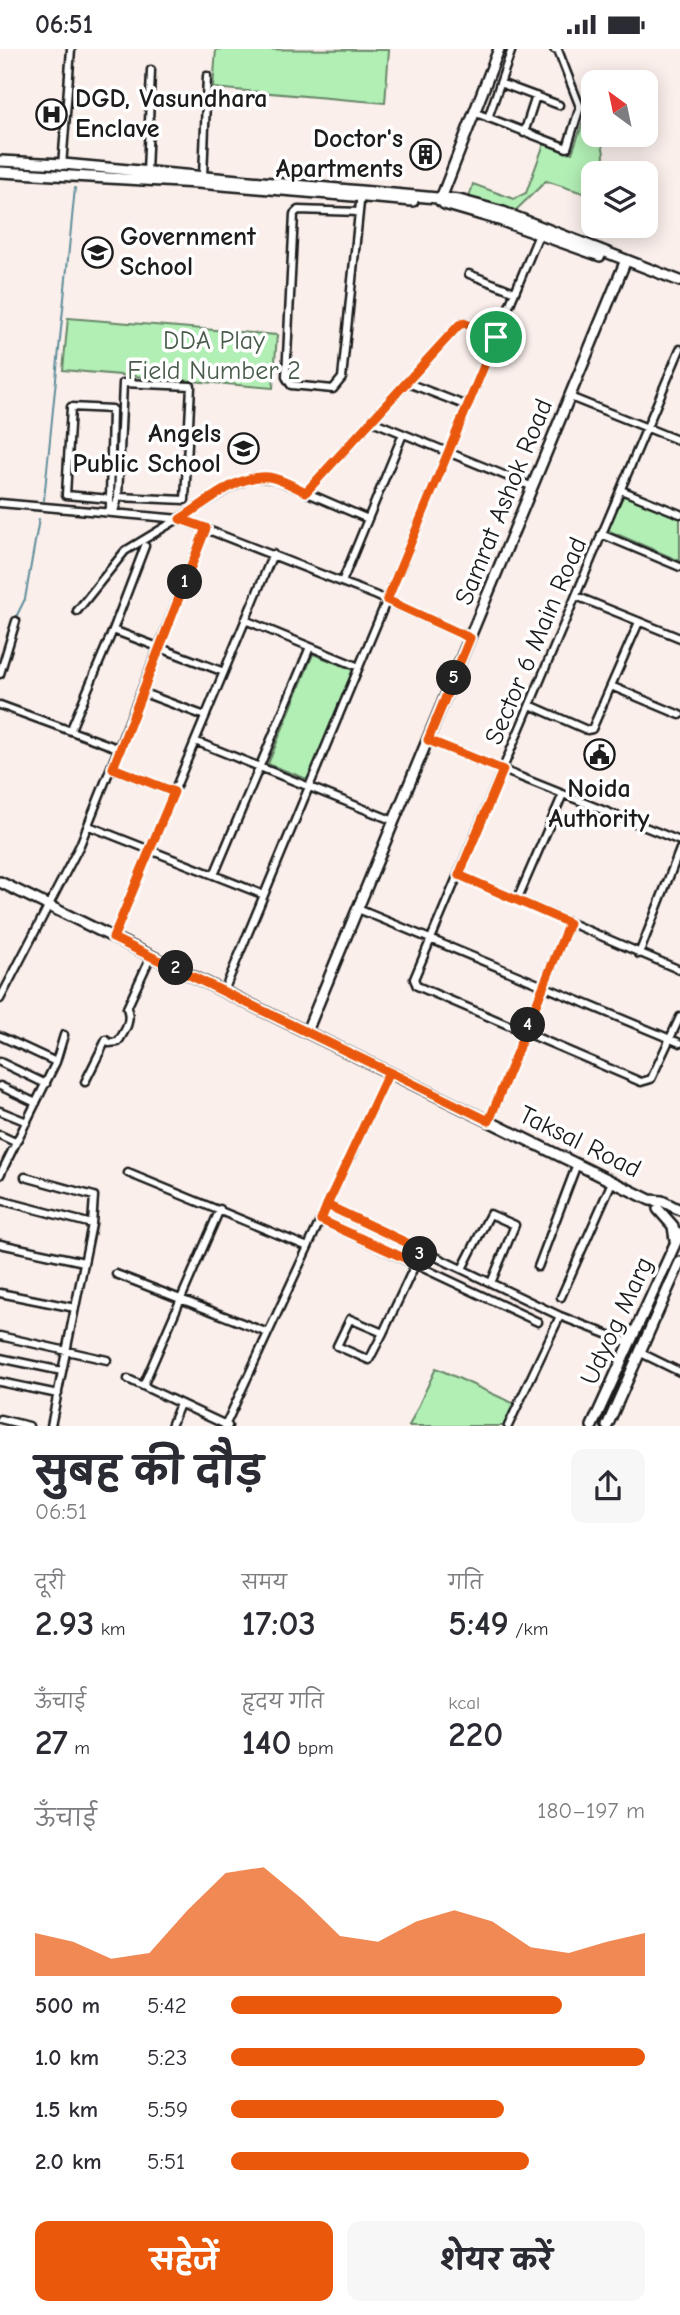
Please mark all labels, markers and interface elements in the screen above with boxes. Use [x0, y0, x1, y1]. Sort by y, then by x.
text: 06:51 [35, 10, 93, 40]
north arrow [581, 70, 658, 147]
map controls [581, 70, 658, 238]
place label: DGD, Vasundhara Enclave [75, 84, 267, 144]
hospital icon: DGD, Vasundhara Enclave [35, 97, 69, 131]
place label: Doctor's Apartments [276, 124, 403, 184]
building icon: Doctor's Apartments [409, 137, 443, 171]
button: layers [581, 161, 658, 238]
place label: Government School [120, 222, 256, 282]
school or university icon: Government School [80, 235, 114, 269]
pin [466, 307, 526, 367]
icon: arrive [477, 318, 515, 356]
park label: DDA Play Field Number 2 [127, 326, 301, 386]
street label: Samrat Ashok Road [449, 395, 559, 609]
place label: Angels Public School [72, 419, 221, 479]
school or university icon: Angels Public School [227, 432, 261, 466]
street label: Sector 6 Main Road [479, 533, 593, 749]
pin: 1 [168, 565, 202, 599]
text: 1 [181, 570, 188, 592]
pin: 5 [436, 661, 472, 695]
text: 5 [448, 666, 459, 688]
public building icon: Noida Authority [582, 737, 616, 771]
place label: Noida Authority [549, 774, 649, 834]
pin: 2 [158, 951, 194, 985]
text: 2 [171, 956, 180, 978]
pin: 4 [510, 1007, 546, 1042]
text: 4 [523, 1013, 532, 1035]
street label: Taksal Road [514, 1100, 646, 1184]
pin: 3 [402, 1237, 438, 1271]
text: 3 [415, 1242, 424, 1264]
street label: Udyog Marg [574, 1252, 660, 1390]
button: share [571, 1449, 645, 1523]
text: सुबह की दौड़ [35, 1450, 263, 1494]
text: 06:51 [35, 1498, 87, 1525]
text: दूरी [35, 1572, 65, 1594]
text: समय [242, 1572, 287, 1594]
text: गति [448, 1572, 483, 1594]
text: 2.93 [35, 1603, 94, 1644]
text: 17:03 [242, 1603, 316, 1644]
text: 5:49 [448, 1603, 509, 1644]
text: km [94, 1618, 126, 1640]
text: /km [509, 1618, 548, 1640]
text: ऊँचाई [35, 1691, 86, 1713]
text: हृदय गति [242, 1691, 324, 1713]
text: kcal [448, 1692, 480, 1714]
text: 220 [448, 1714, 503, 1755]
text: 27 [35, 1722, 68, 1763]
text: 140 [242, 1722, 292, 1763]
text: m [68, 1737, 90, 1759]
text: bpm [292, 1737, 334, 1759]
text: 180–197 m [537, 1797, 645, 1824]
text: ऊँचाई [35, 1805, 97, 1832]
text: 500 m [35, 1992, 100, 2019]
text: 5:42 [147, 1992, 187, 2019]
text: 1.0 km [35, 2044, 99, 2071]
text: 5:23 [147, 2044, 187, 2071]
text: 1.5 km [35, 2096, 98, 2123]
text: 5:59 [147, 2096, 188, 2123]
text: 2.0 km [35, 2148, 101, 2175]
text: 5:51 [147, 2148, 185, 2175]
button: सहेजें [35, 2221, 333, 2301]
button: शेयर करें [347, 2221, 645, 2301]

